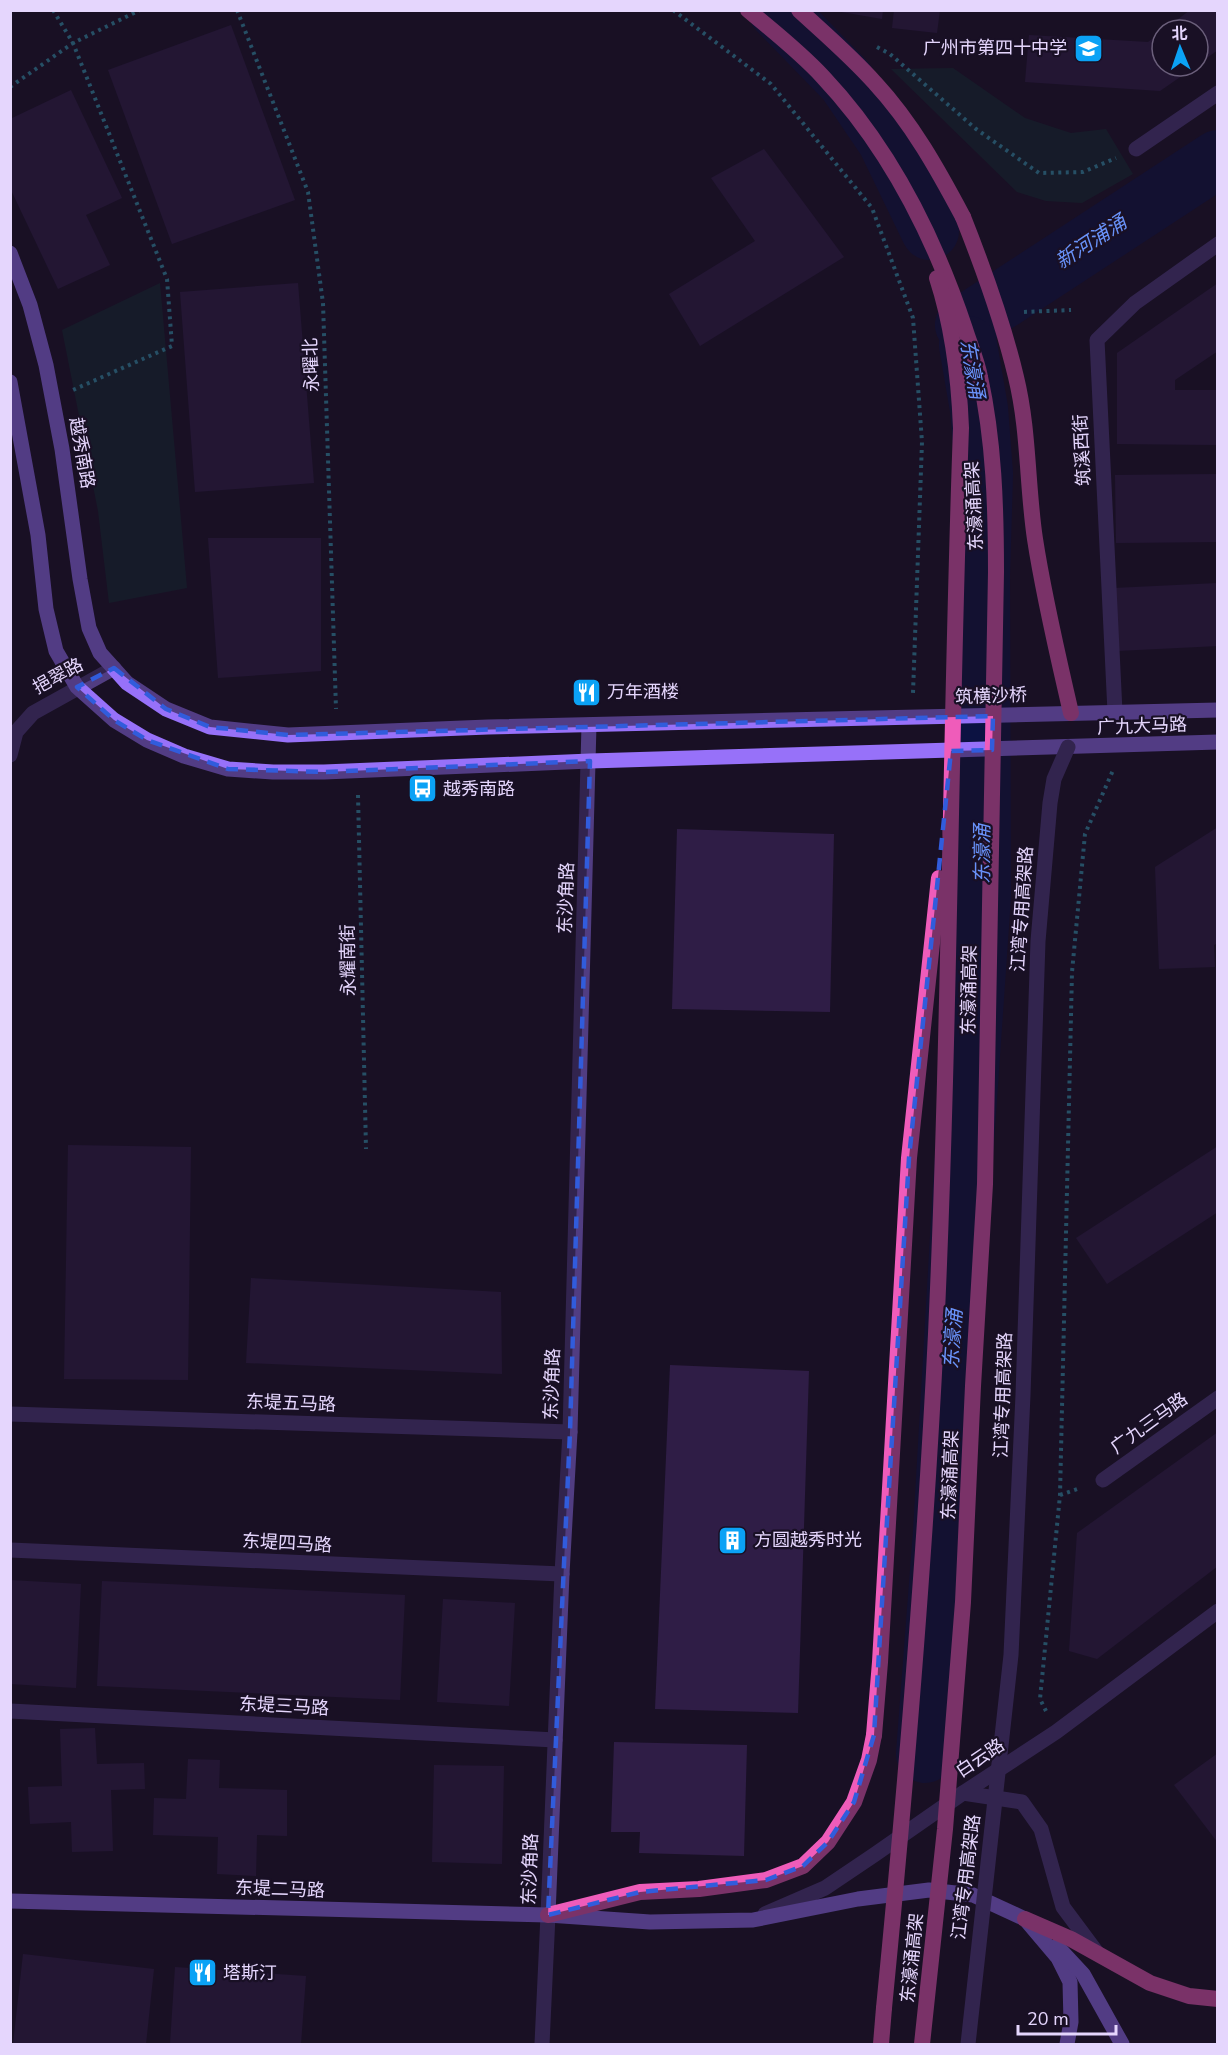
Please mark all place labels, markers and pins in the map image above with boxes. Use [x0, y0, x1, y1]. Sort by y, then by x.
school or university icon: 广州市第四十中学 [1072, 32, 1104, 64]
place label: 广州市第四十中学 [923, 36, 1067, 60]
restaurant icon: 万年酒楼 [570, 676, 602, 708]
place label: 万年酒楼 [607, 680, 679, 704]
bus stop icon: 越秀南路 [406, 773, 438, 805]
place label: 越秀南路 [443, 777, 515, 801]
building icon: 方圆越秀时光 [717, 1524, 749, 1556]
place label: 方圆越秀时光 [754, 1528, 862, 1552]
restaurant icon: 塔斯汀 [186, 1957, 218, 1989]
place label: 塔斯汀 [223, 1961, 277, 1985]

